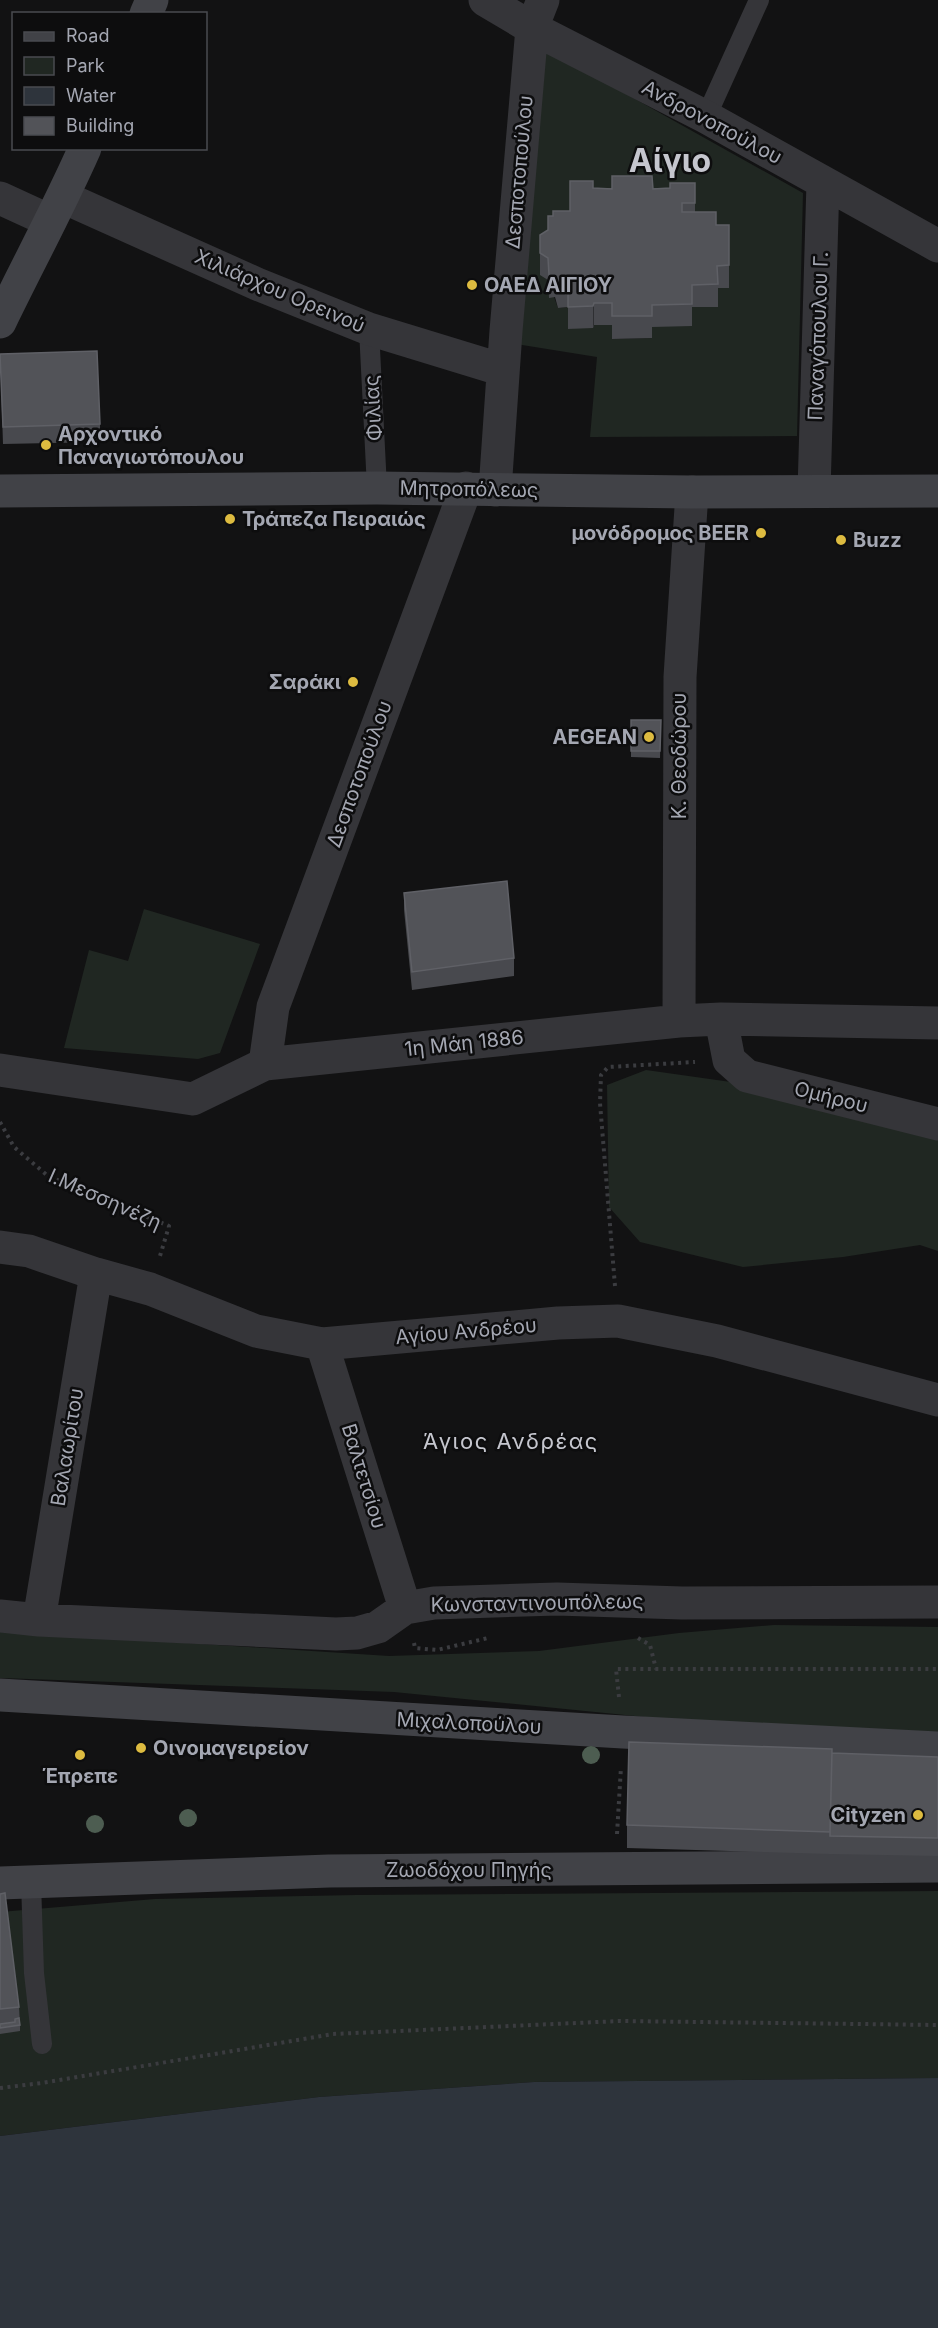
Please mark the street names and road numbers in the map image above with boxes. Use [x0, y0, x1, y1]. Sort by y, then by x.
street label: Ανδρονοπούλου [638, 75, 786, 169]
street label: Δεσποτοπούλου [500, 94, 538, 250]
street label: Χιλιάρχου Ορεινού [191, 244, 369, 338]
street label: Παναγόπουλου Γ. [803, 251, 833, 421]
street label: Φιλίας [359, 374, 387, 442]
street label: Μητροπόλεως [399, 476, 539, 502]
street label: Κ. Θεοδώρου [667, 693, 691, 819]
street label: Δεσποτοπούλου [321, 697, 397, 851]
street label: 1η Μάη 1886 [403, 1025, 525, 1061]
street label: Ομήρου [792, 1076, 870, 1118]
street label: Ι.Μεσσηνέζη [45, 1163, 165, 1235]
street label: Αγίου Ανδρέου [394, 1313, 538, 1349]
street label: Βαλαωρίτου [46, 1386, 88, 1508]
street label: Βαλτετσίου [337, 1421, 391, 1531]
street label: Κωνσταντινουπόλεως [430, 1589, 644, 1617]
street label: Μιχαλοπούλου [396, 1707, 542, 1739]
street label: Ζωοδόχου Πηγής [386, 1858, 552, 1882]

